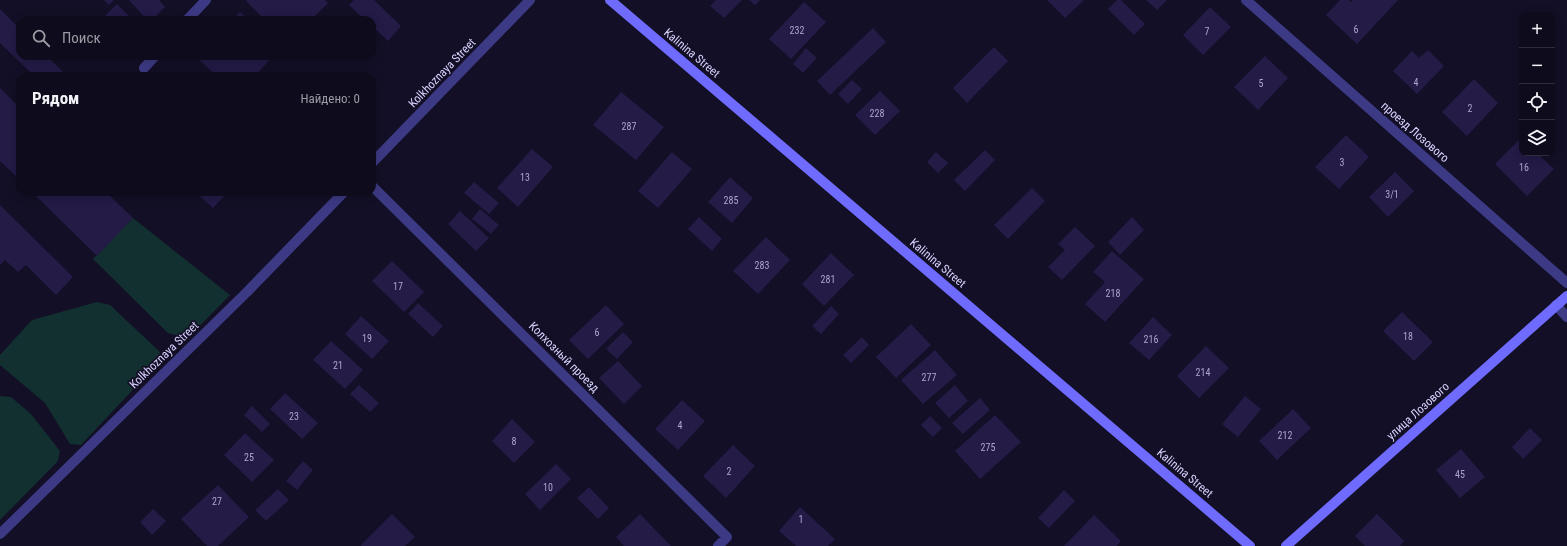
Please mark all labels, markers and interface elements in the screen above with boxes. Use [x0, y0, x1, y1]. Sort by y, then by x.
map controls [1519, 12, 1555, 156]
button: + [1519, 12, 1555, 48]
search box [16, 16, 376, 60]
house number: 6 [1354, 24, 1359, 35]
house number: 232 [790, 25, 804, 36]
street label: Kalinina Street [661, 26, 723, 81]
house number: 7 [1205, 26, 1210, 37]
icon: search [30, 27, 52, 49]
text: Поиск [62, 29, 101, 47]
street label: Kolkhoznaya Street [406, 35, 479, 110]
button: − [1519, 48, 1555, 84]
house number: 4 [1414, 77, 1419, 88]
house number: 5 [1259, 78, 1264, 89]
button: locate [1519, 84, 1555, 120]
text: Рядом [32, 88, 79, 108]
text: Найдено: 0 [300, 91, 360, 106]
street label: проезд Лозового [1378, 99, 1452, 165]
house number: 2 [1468, 103, 1473, 114]
house number: 228 [870, 108, 884, 119]
button: layers [1519, 120, 1555, 156]
house number: 287 [622, 121, 636, 132]
house number: 3 [1340, 157, 1345, 168]
house number: 16 [1519, 162, 1529, 173]
house number: 13 [520, 172, 530, 183]
house number: 3/1 [1385, 189, 1399, 200]
house number: 285 [724, 195, 738, 206]
street label: Kalinina Street [907, 236, 969, 291]
house number: 283 [755, 260, 769, 271]
house number: 281 [821, 274, 835, 285]
house number: 17 [393, 281, 403, 292]
house number: 218 [1106, 288, 1120, 299]
street label: Kolkhoznaya Street [127, 318, 202, 391]
street label: Колхозный проезд [526, 319, 602, 395]
house number: 6 [595, 327, 600, 338]
house number: 18 [1403, 331, 1413, 342]
house number: 19 [362, 333, 372, 344]
house number: 216 [1144, 334, 1158, 345]
house number: 21 [333, 360, 343, 371]
house number: 214 [1196, 367, 1210, 378]
house number: 277 [922, 372, 936, 383]
street label: улица Лозового [1384, 379, 1452, 443]
house number: 23 [289, 411, 299, 422]
house number: 4 [678, 420, 683, 431]
house number: 212 [1278, 430, 1292, 441]
house number: 8 [512, 436, 517, 447]
house number: 275 [981, 442, 995, 453]
street label: Kalinina Street [1154, 446, 1216, 501]
house number: 25 [244, 452, 254, 463]
house number: 2 [727, 466, 732, 477]
house number: 45 [1455, 469, 1465, 480]
house number: 10 [543, 482, 553, 493]
house number: 27 [212, 496, 222, 507]
house number: 1 [799, 514, 803, 525]

